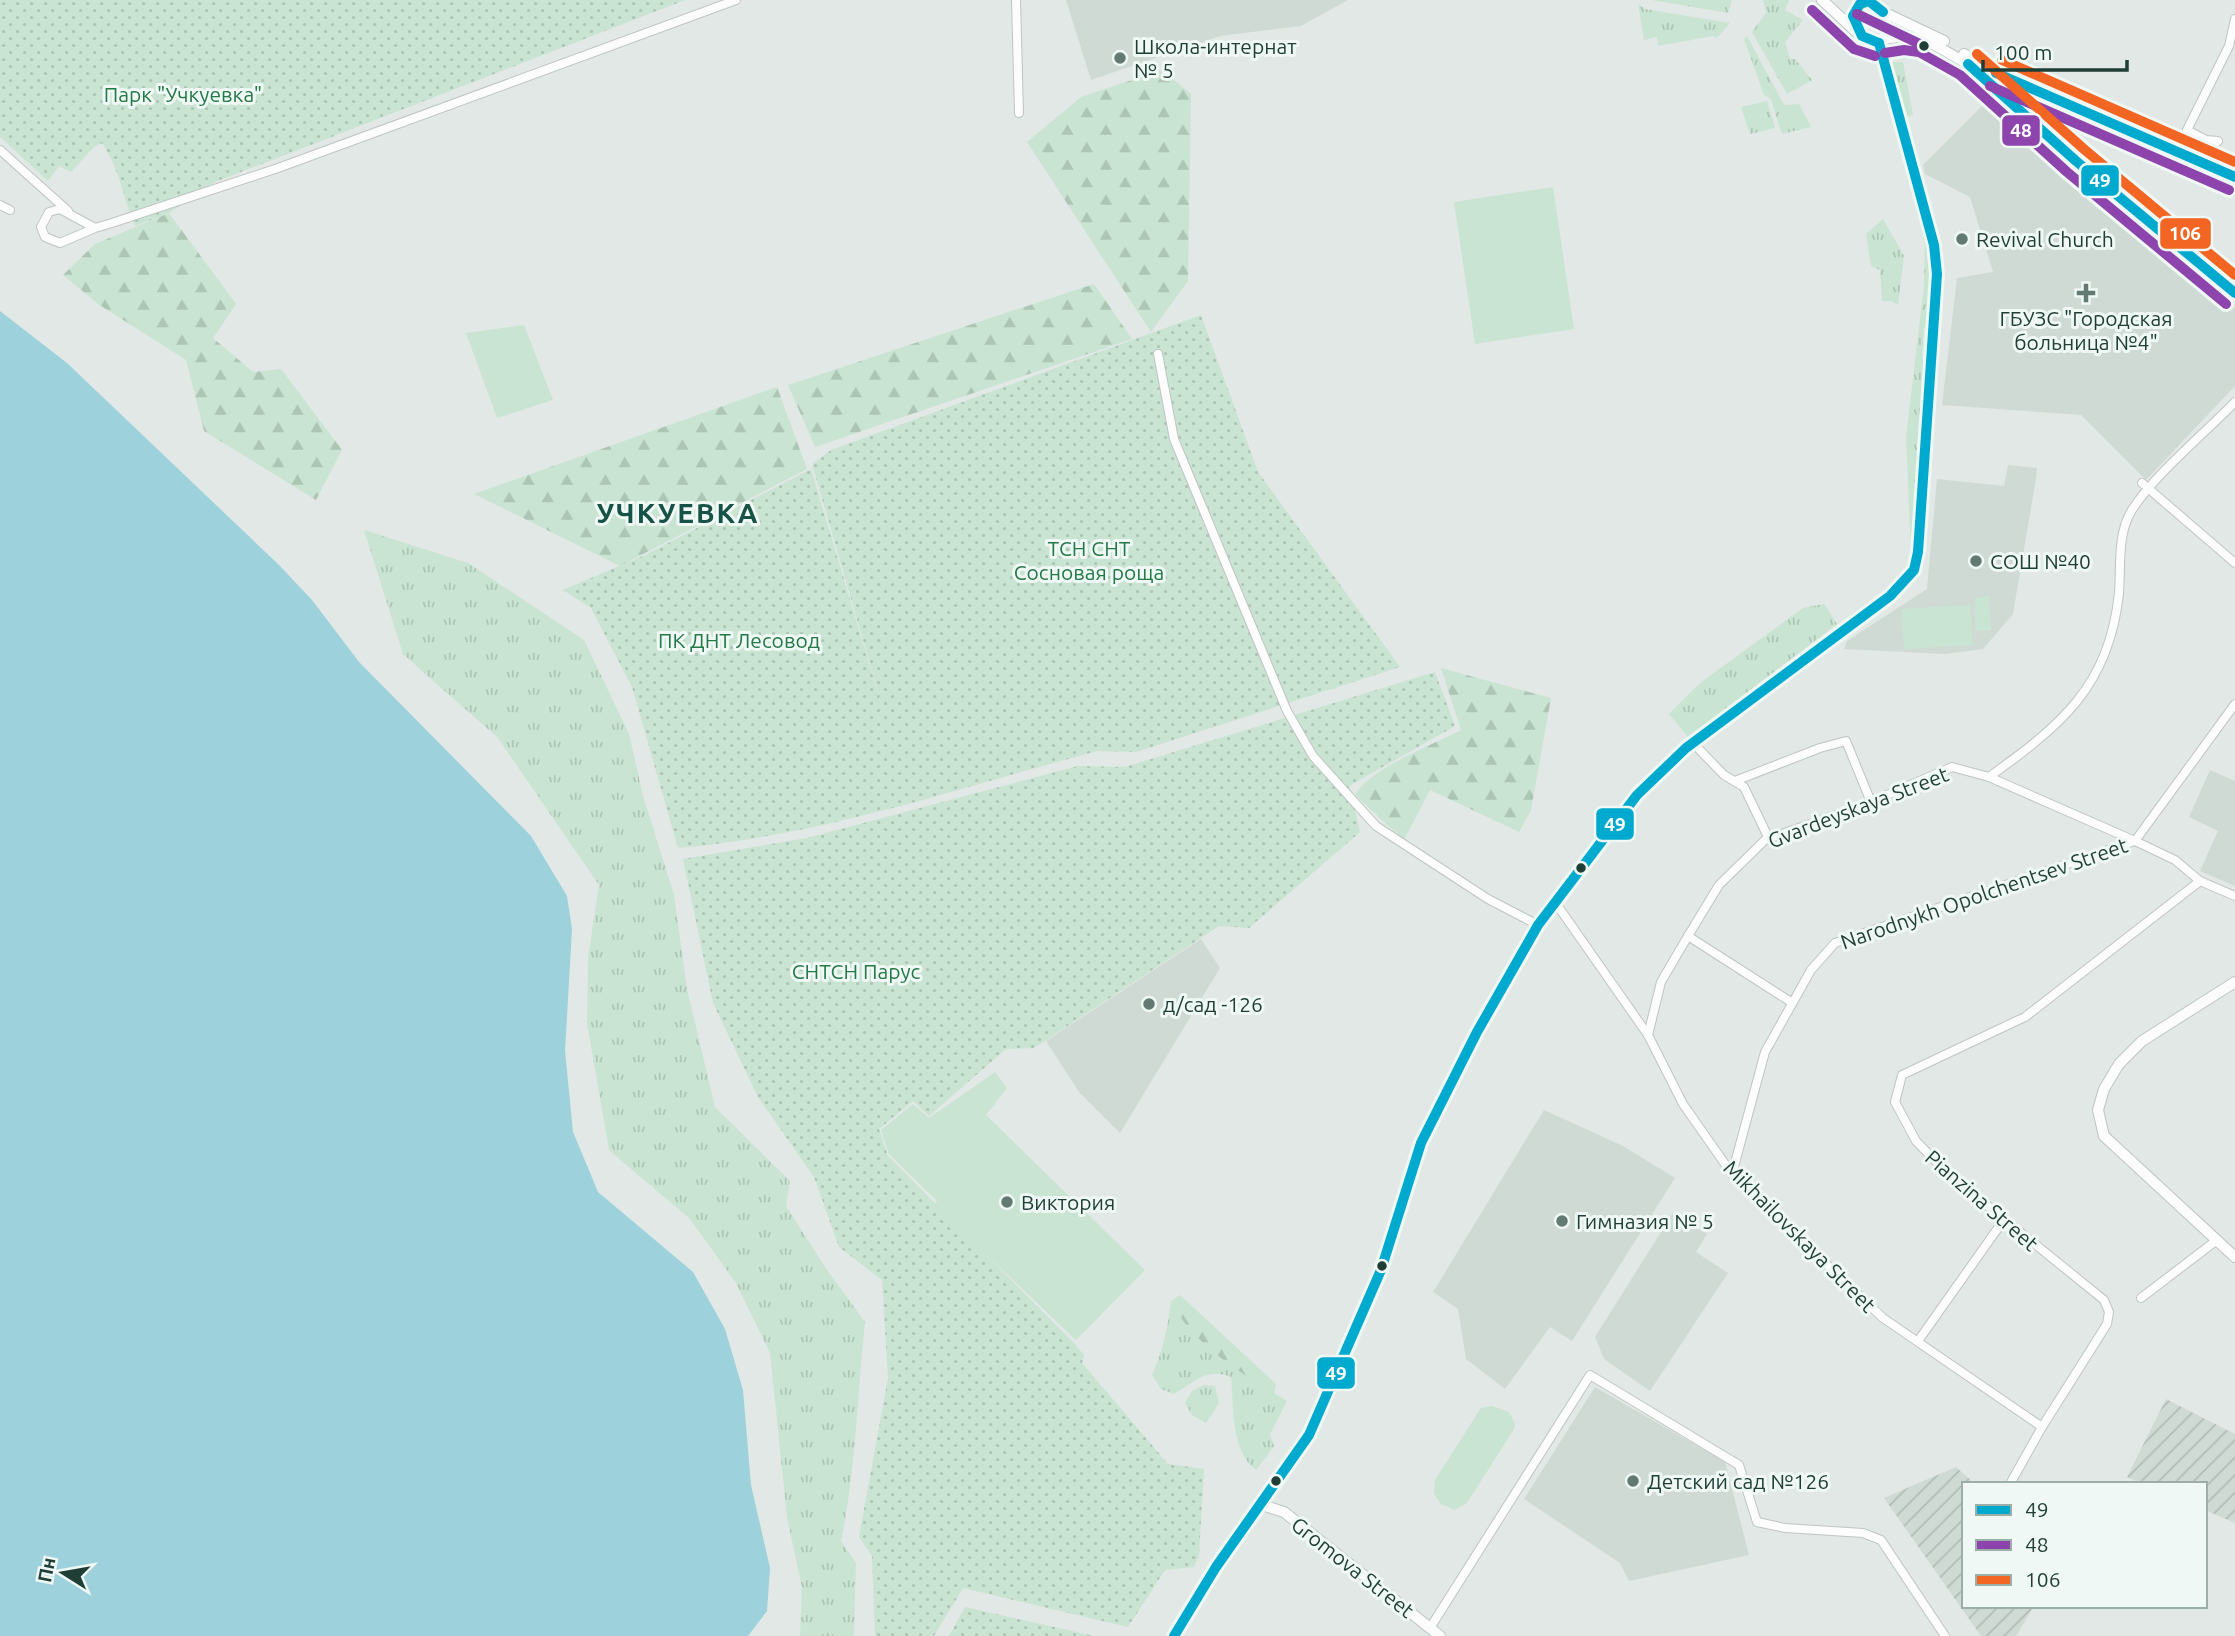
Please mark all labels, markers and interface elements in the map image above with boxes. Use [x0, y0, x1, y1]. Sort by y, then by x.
scale bar [1983, 28, 2126, 72]
place label: Школа-интернат № 5 [1134, 34, 1297, 82]
unlabelled marker [1917, 39, 1931, 53]
text: 100 m [1994, 40, 2052, 64]
marker: Школа-интернат № 5 [1112, 50, 1128, 66]
park label: Парк "Учкуевка" [104, 82, 262, 106]
line badge: 48 [2001, 114, 2041, 147]
text: 48 [2010, 119, 2032, 141]
line badge: 49 [2080, 164, 2120, 197]
text: 49 [2089, 169, 2111, 191]
line badge: 106 [2159, 217, 2212, 250]
text: 106 [2169, 222, 2201, 244]
place label: Revival Church [1976, 227, 2114, 251]
marker: Revival Church [1954, 231, 1970, 247]
marker: ГБУЗС "Городская больница №4" [2076, 283, 2096, 303]
place label: ГБУЗС "Городская больница №4" [1999, 306, 2173, 354]
district label: УЧКУЕВКА [596, 497, 760, 528]
park label: ТСН СНТ Сосновая роща [1014, 536, 1164, 584]
place label: СОШ №40 [1990, 549, 2091, 573]
marker: СОШ №40 [1968, 553, 1984, 569]
park label: ПК ДНТ Лесовод [658, 628, 820, 652]
street label: Gvardeyskaya Street [1764, 761, 1952, 853]
line badge: 49 [1595, 807, 1635, 841]
text: 49 [1604, 813, 1626, 835]
street label: Narodnykh Opolchentsev Street [1837, 832, 2131, 954]
unlabelled marker [1574, 861, 1588, 875]
park label: СНТСН Парус [792, 959, 921, 983]
place label: д/сад -126 [1163, 992, 1263, 1016]
marker: д/сад -126 [1141, 996, 1157, 1012]
street label: Pianzina Street [1921, 1145, 2043, 1255]
street label: Mikhailovskaya Street [1719, 1155, 1881, 1317]
place label: Виктория [1021, 1190, 1115, 1214]
marker: Виктория [999, 1194, 1015, 1210]
place label: Гимназия № 5 [1576, 1209, 1714, 1233]
marker: Гимназия № 5 [1554, 1213, 1570, 1229]
unlabelled marker [1375, 1259, 1389, 1273]
line badge: 49 [1316, 1356, 1356, 1390]
text: 49 [1325, 1362, 1347, 1384]
place label: Детский сад №126 [1647, 1469, 1829, 1493]
marker: Детский сад №126 [1625, 1473, 1641, 1489]
unlabelled marker [1269, 1474, 1283, 1488]
legend [1962, 1482, 2207, 1608]
text: 49 [2025, 1497, 2049, 1521]
street label: Gromova Street [1287, 1512, 1419, 1622]
text: 48 [2025, 1532, 2049, 1556]
north arrow [28, 1538, 98, 1608]
text: Пн [33, 1555, 59, 1584]
text: 106 [2025, 1567, 2061, 1591]

